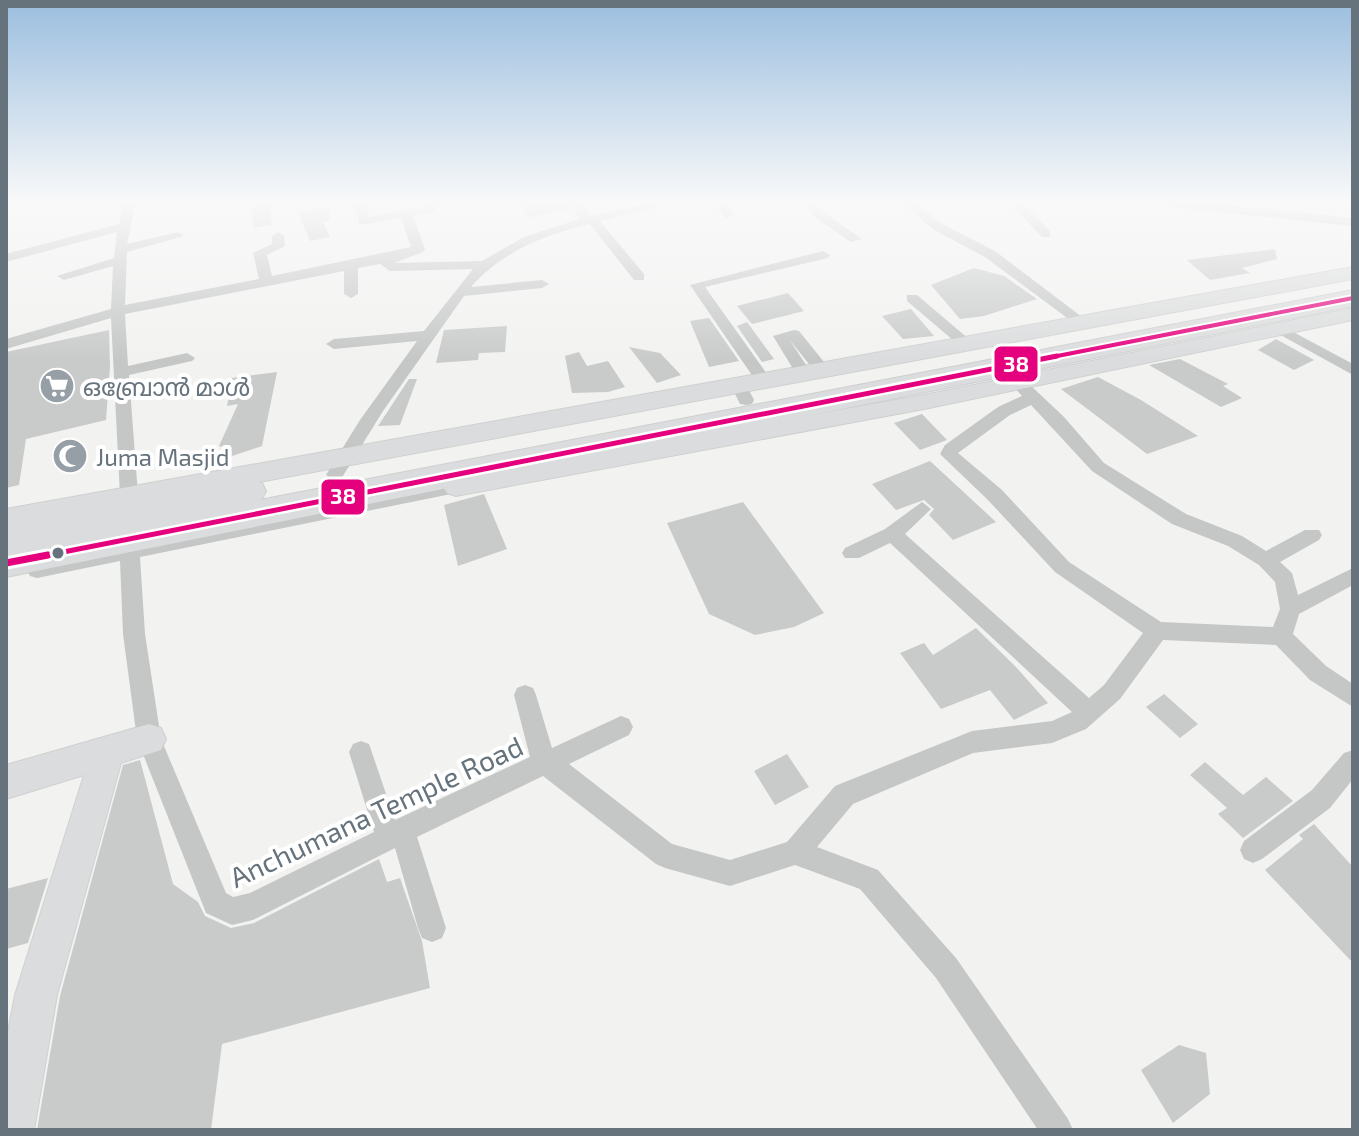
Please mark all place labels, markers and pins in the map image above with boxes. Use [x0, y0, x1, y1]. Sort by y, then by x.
supermarket icon: ഒബ്രോൻ മാൾ [38, 367, 76, 405]
place label: ഒബ്രോൻ മാൾ [83, 372, 250, 401]
mosque icon: Juma Masjid [51, 437, 89, 475]
place label: Juma Masjid [96, 442, 230, 471]
unlabelled marker [50, 545, 66, 561]

